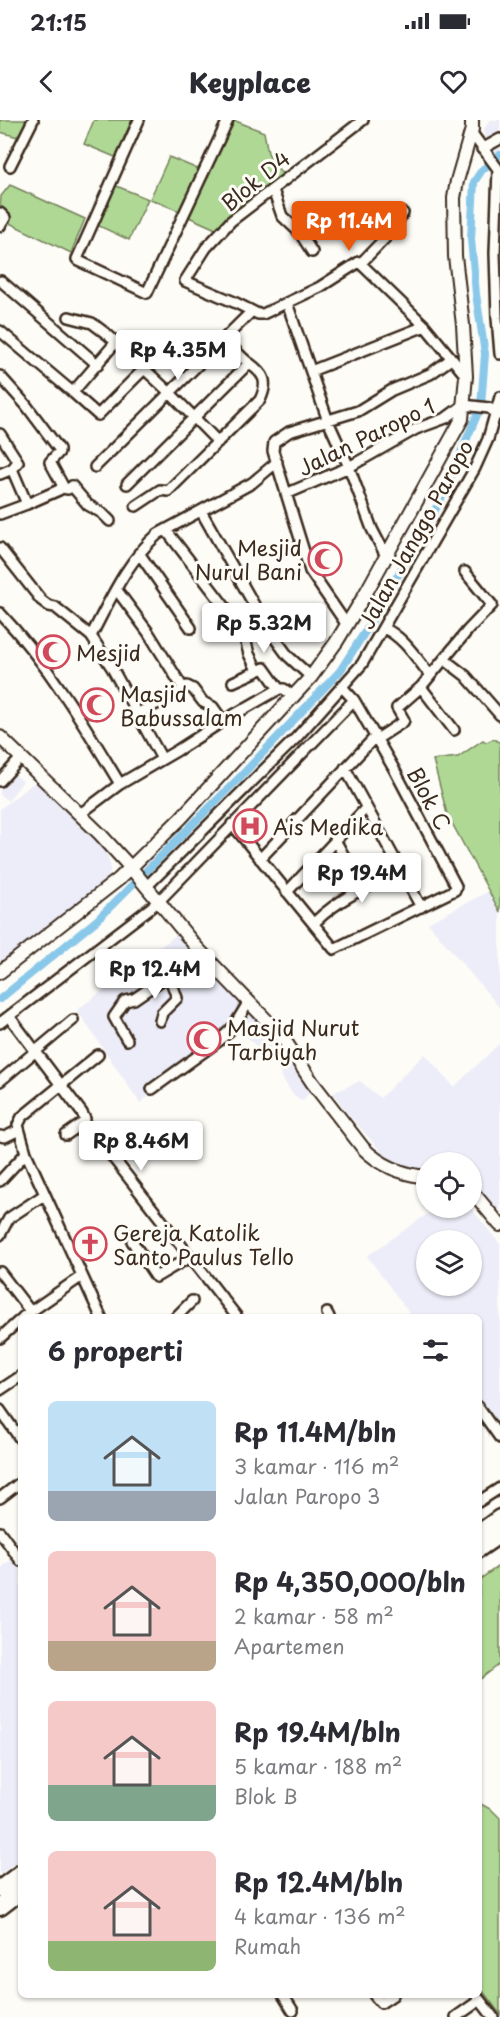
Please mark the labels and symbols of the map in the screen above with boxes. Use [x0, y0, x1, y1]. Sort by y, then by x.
street label: Blok D4 [213, 142, 297, 218]
pin: Rp 11.4M [287, 201, 411, 252]
pin: Rp 4.35M [116, 330, 240, 381]
street label: Jalan Paropo 1 [292, 389, 440, 483]
street label: Jalan Janggo Paropo [350, 434, 480, 634]
place label: Mesjid Nurul Bani [195, 531, 302, 587]
mosque icon: Mesjid Nurul Bani [307, 541, 343, 577]
pin: Rp 5.32M [202, 603, 326, 654]
mosque icon: Mesjid [35, 634, 71, 670]
place label: Mesjid [76, 636, 141, 668]
place label: Masjid Babussalam [120, 677, 243, 733]
mosque icon: Masjid Babussalam [79, 687, 115, 723]
street label: Blok C [400, 761, 460, 835]
hospital icon: Ais Medika [232, 808, 268, 844]
place label: Ais Medika [273, 810, 384, 842]
pin: Rp 19.4M [300, 853, 424, 904]
pin: Rp 12.4M [93, 949, 217, 1000]
place label: Masjid Nurut Tarbiyah [227, 1011, 359, 1067]
mosque icon: Masjid Nurut Tarbiyah [186, 1021, 222, 1057]
pin: Rp 8.46M [79, 1121, 203, 1172]
place label: Gereja Katolik Santo Paulus Tello [113, 1216, 294, 1272]
church icon: Gereja Katolik Santo Paulus Tello [72, 1226, 108, 1262]

